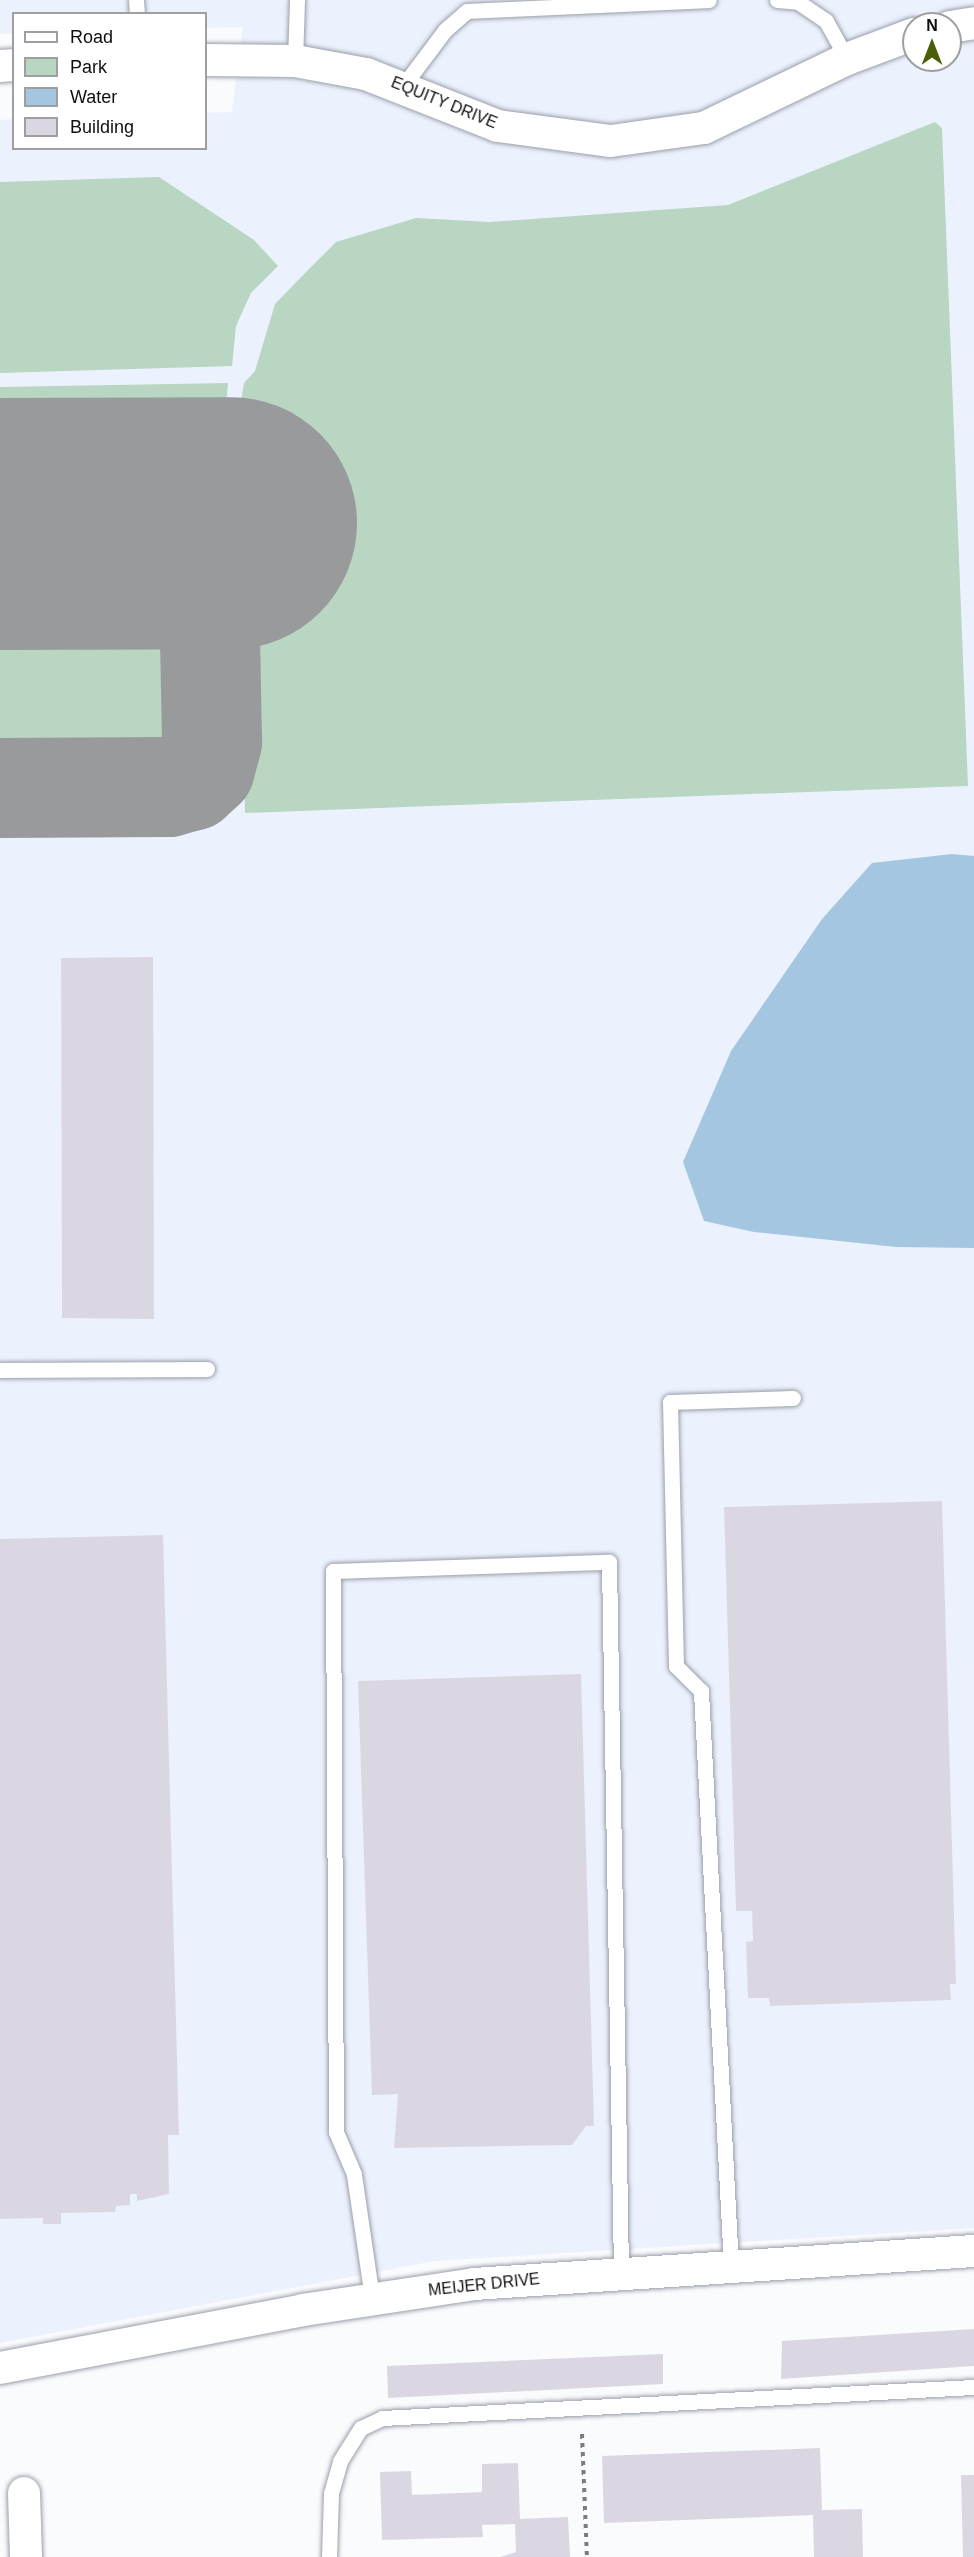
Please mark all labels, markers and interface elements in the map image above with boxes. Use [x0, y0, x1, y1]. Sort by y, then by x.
legend [12, 12, 207, 150]
north arrow [902, 12, 962, 72]
text: N [926, 17, 938, 34]
text: Road [70, 27, 113, 47]
text: Park [70, 57, 107, 77]
street label: EQUITY DRIVE [388, 73, 500, 133]
text: Water [70, 87, 117, 107]
text: Building [70, 117, 134, 137]
street label: MEIJER DRIVE [427, 2270, 541, 2300]

